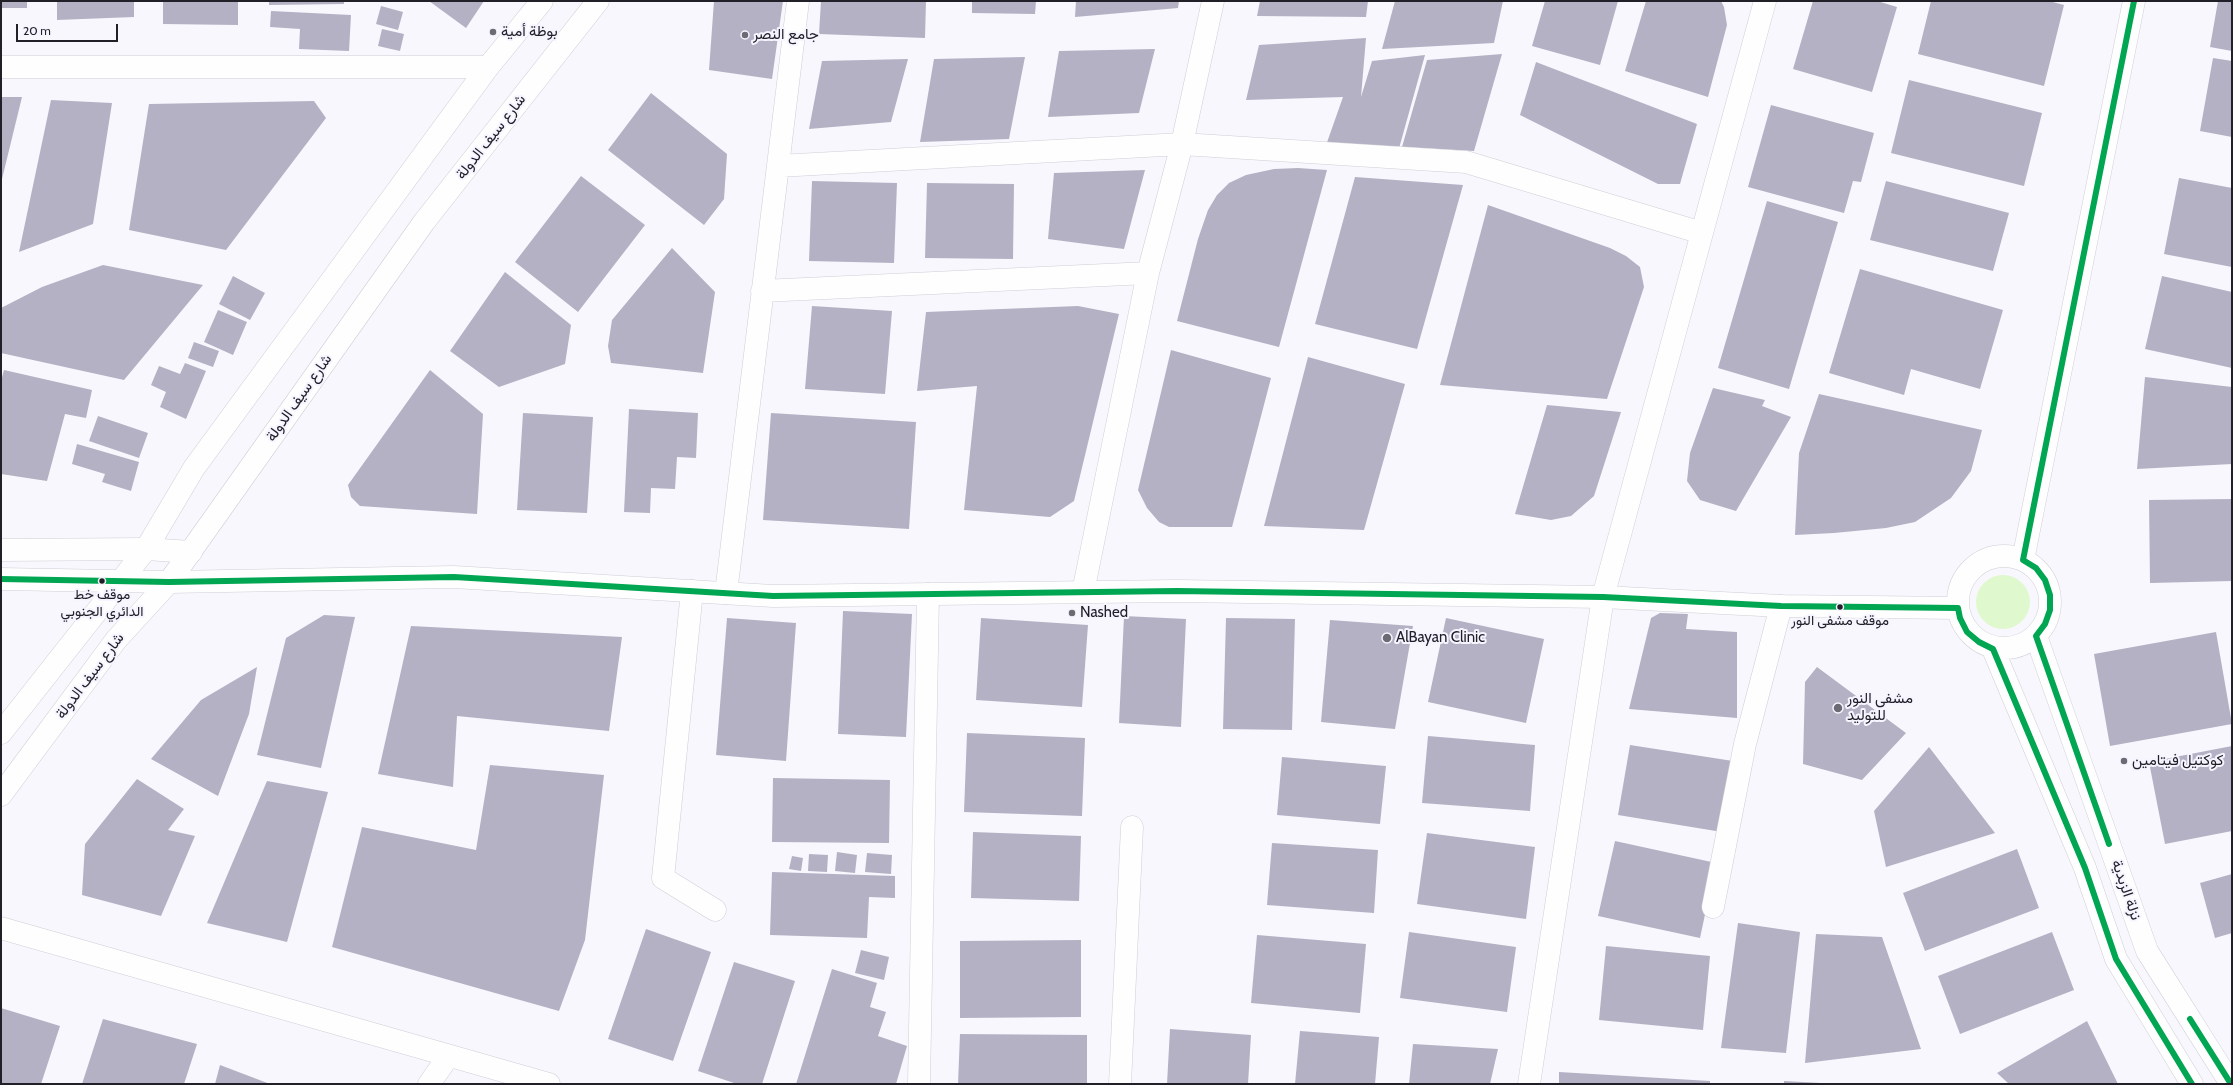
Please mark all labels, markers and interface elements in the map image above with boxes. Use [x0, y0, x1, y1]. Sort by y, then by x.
scale bar [18, 16, 120, 42]
text: 20 m [23, 23, 51, 38]
place label: بوظة أمية [501, 23, 558, 41]
place label: جامع النصر [753, 26, 819, 44]
marker: بوظة أمية [488, 27, 498, 37]
marker: جامع النصر [740, 30, 750, 40]
street label: شارع سيف الدولة [452, 91, 530, 183]
street label: شارع سيف الدولة [262, 351, 336, 445]
marker: موقف خط الدائري الجنوبي [97, 576, 107, 586]
place label: موقف خط الدائري الجنوبي [61, 587, 143, 620]
marker: موقف مشفى النور [1835, 602, 1845, 612]
place label: Nashed [1080, 604, 1128, 622]
marker: Nashed [1067, 608, 1077, 618]
place label: موقف مشفى النور [1791, 613, 1889, 629]
place label: AlBayan Clinic [1396, 629, 1485, 647]
street label: شارع سيف الدولة [52, 630, 128, 722]
marker: AlBayan Clinic [1381, 632, 1393, 644]
place label: مشفى النور للتوليد [1847, 690, 1913, 725]
marker: مشفى النور للتوليد [1832, 702, 1844, 714]
place label: كوكتيل فيتامين [2132, 752, 2223, 770]
marker: كوكتيل فيتامين [2119, 756, 2129, 766]
street label: نزلة الزبدية [2107, 857, 2145, 923]

